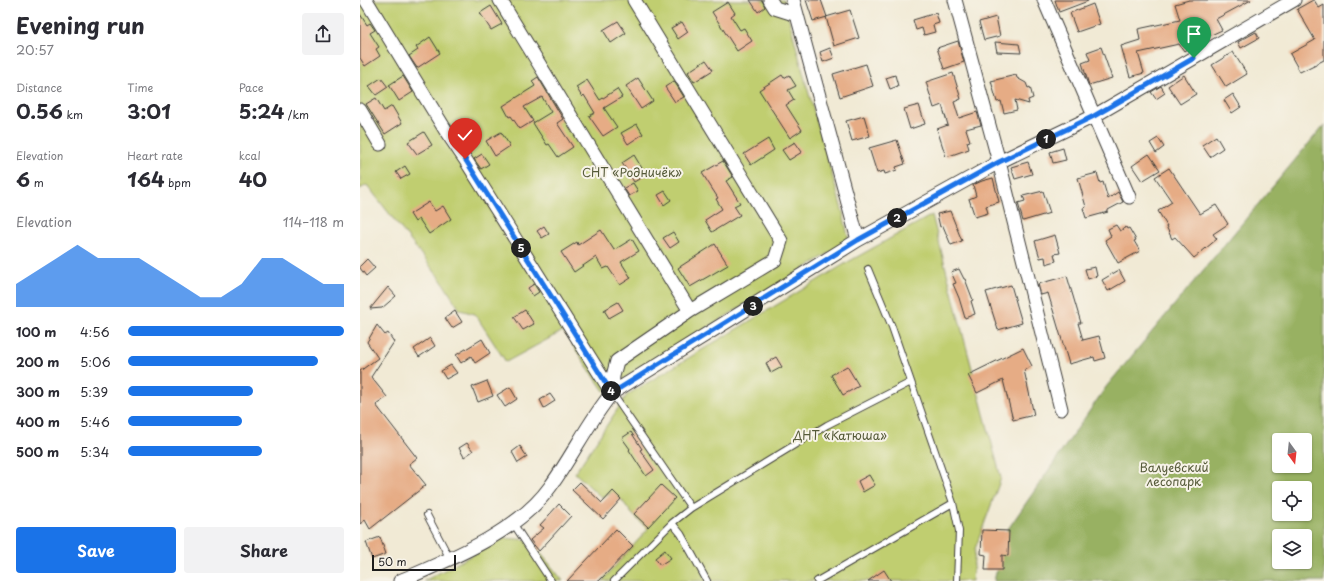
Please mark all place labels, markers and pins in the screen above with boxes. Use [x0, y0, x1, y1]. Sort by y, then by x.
pin [1177, 17, 1211, 58]
pin [448, 118, 482, 159]
pin: 1 [1036, 129, 1056, 149]
pin: 2 [887, 208, 907, 228]
pin: 5 [511, 238, 531, 258]
pin: 3 [743, 296, 763, 316]
pin: 4 [601, 381, 621, 401]

